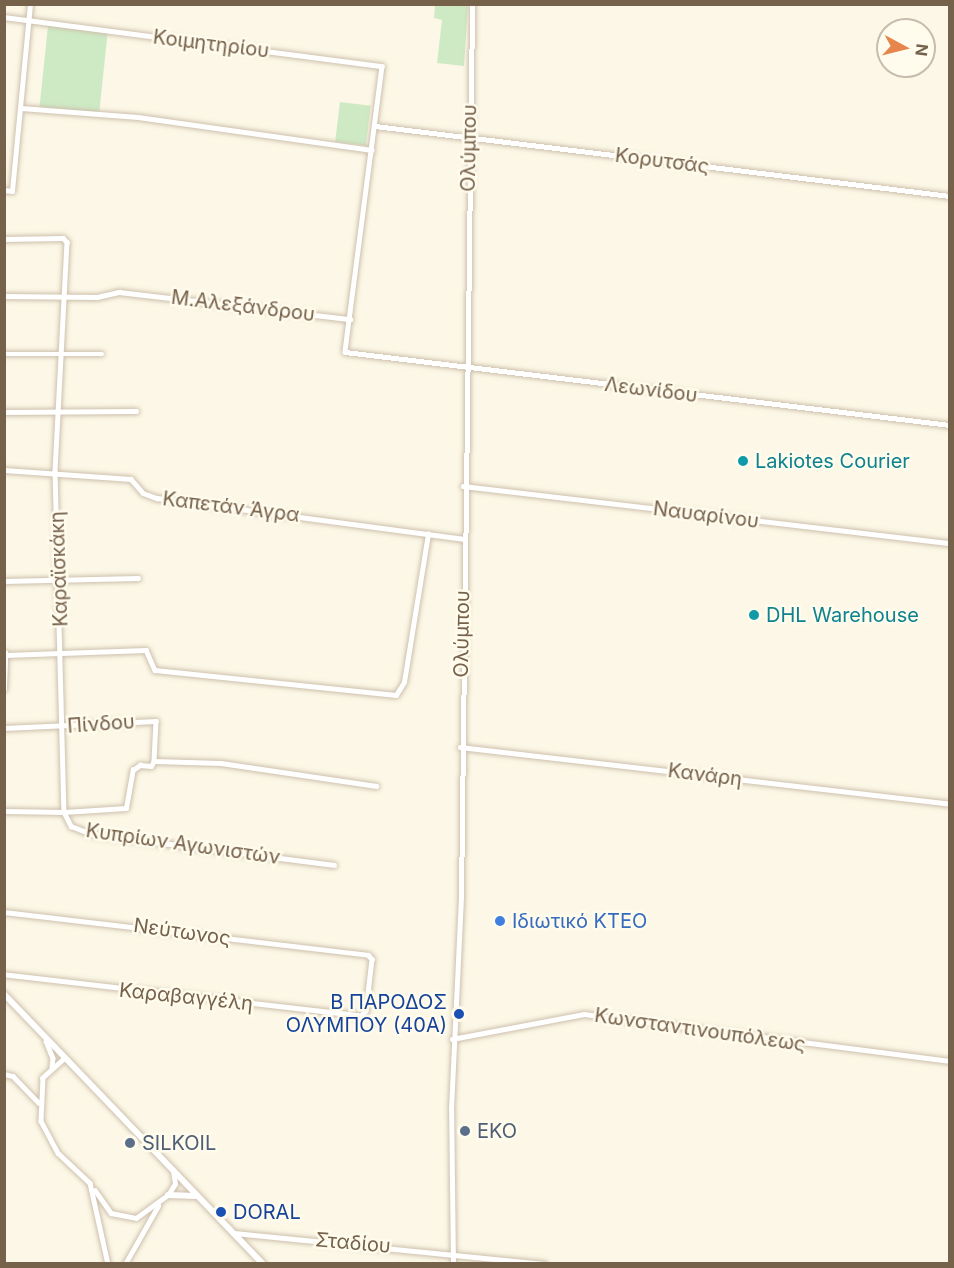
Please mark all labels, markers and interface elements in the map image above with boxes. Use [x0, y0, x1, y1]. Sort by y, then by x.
north arrow [876, 18, 936, 78]
street label: Κοιμητηρίου [152, 25, 270, 63]
text: N [911, 43, 933, 57]
street label: Ολύμπου [456, 104, 482, 192]
street label: Κορυτσάς [614, 143, 710, 179]
street label: Μ.Αλεξάνδρου [170, 285, 316, 327]
street label: Λεωνίδου [603, 372, 699, 408]
place label: Lakiotes Courier [755, 449, 910, 473]
marker: Lakiotes Courier [736, 454, 750, 468]
street label: Καπετάν Άγρα [161, 487, 301, 527]
street label: Ναυαρίνου [652, 497, 760, 533]
street label: Καραϊσκάκη [45, 511, 73, 627]
street label: Ολύμπου [449, 590, 475, 678]
place label: DHL Warehouse [766, 603, 919, 627]
marker: DHL Warehouse [747, 608, 761, 622]
street label: Πίνδου [66, 710, 136, 738]
street label: Κανάρη [667, 759, 743, 791]
street label: Κυπρίων Αγωνιστών [84, 818, 282, 870]
place label: Ιδιωτικό ΚΤΕΟ [512, 909, 647, 933]
street label: Νεύτωνος [132, 913, 232, 951]
marker: Ιδιωτικό ΚΤΕΟ [493, 914, 507, 928]
street label: Καραβαγγέλη [118, 978, 254, 1016]
place label: Β ΠΑΡΟΔΟΣ ΟΛΥΜΠΟΥ (40Α) [286, 990, 447, 1037]
street label: Κωνσταντινουπόλεως [593, 1003, 807, 1057]
marker: Β ΠΑΡΟΔΟΣ ΟΛΥΜΠΟΥ (40Α) [452, 1007, 466, 1021]
place label: EKO [477, 1119, 517, 1143]
marker: EKO [458, 1124, 472, 1138]
place label: SILKOIL [142, 1131, 216, 1155]
marker: SILKOIL [123, 1136, 137, 1150]
place label: DORAL [233, 1200, 301, 1224]
marker: DORAL [214, 1205, 228, 1219]
street label: Σταδίου [314, 1228, 392, 1258]

